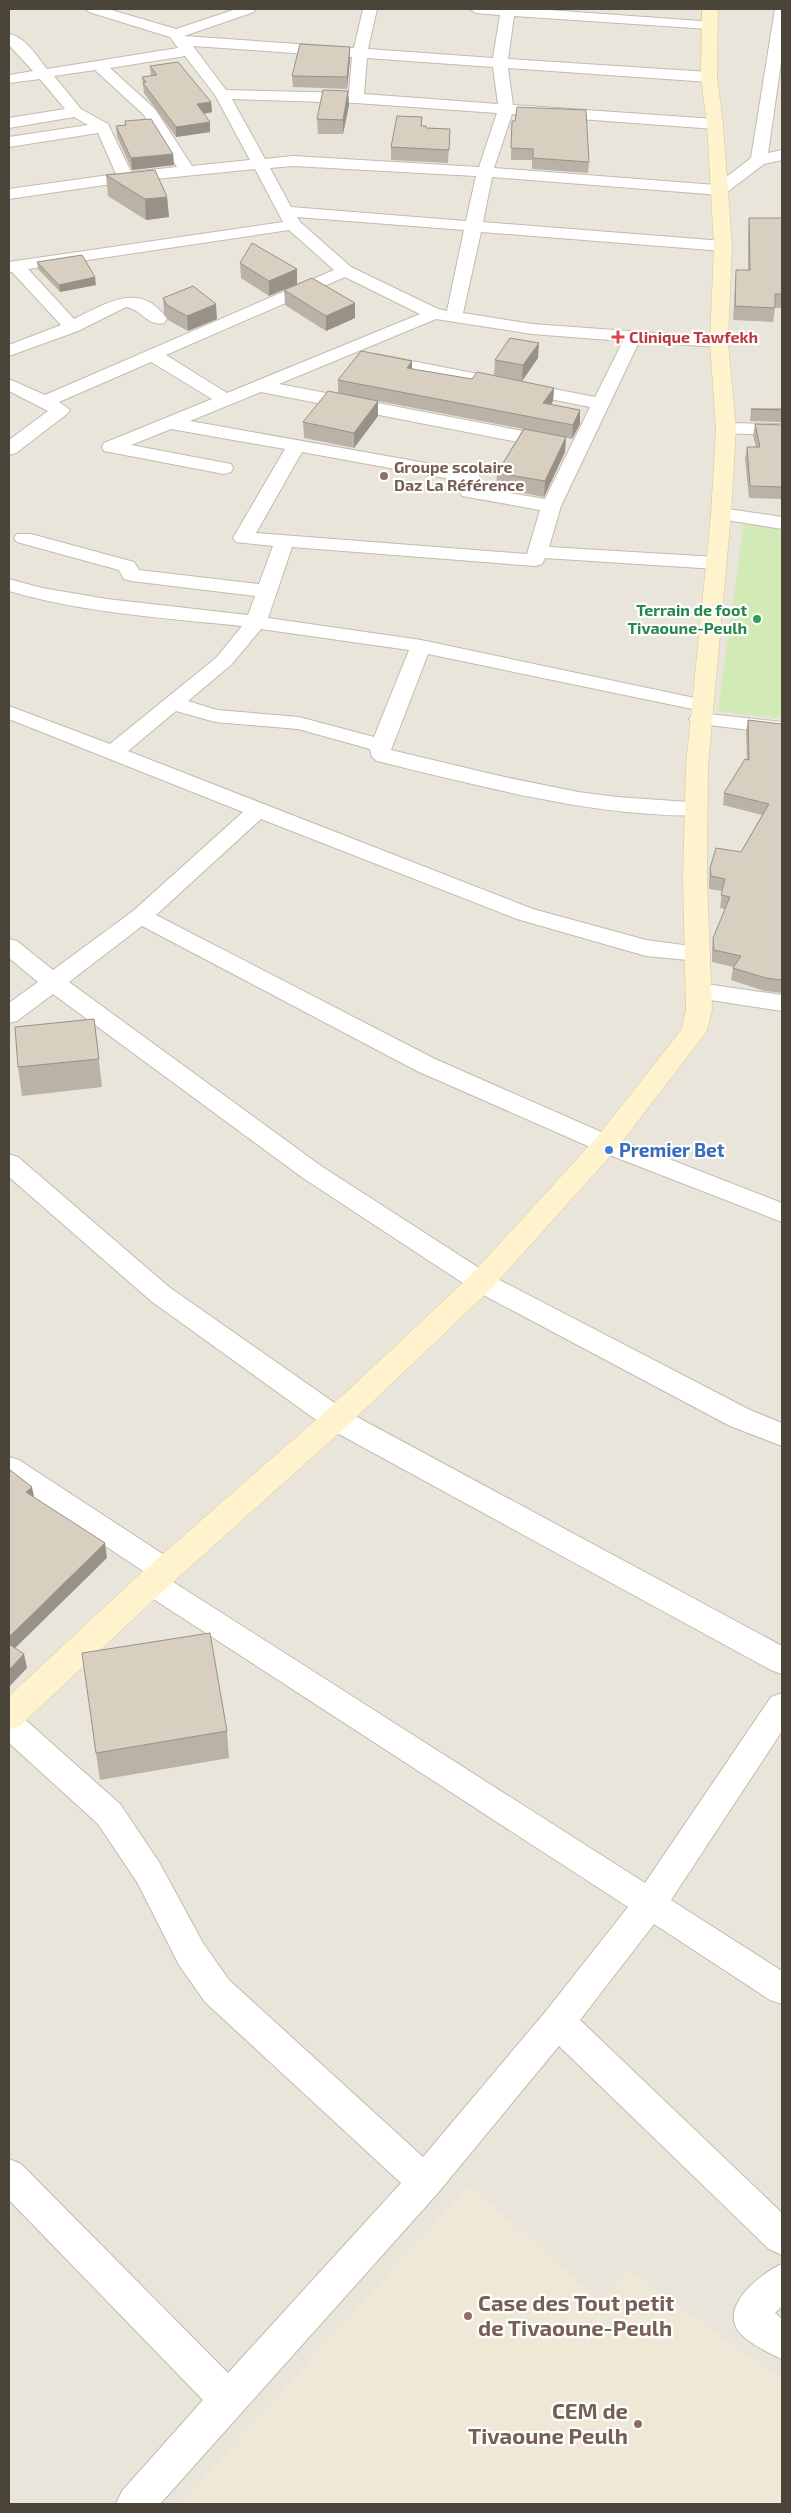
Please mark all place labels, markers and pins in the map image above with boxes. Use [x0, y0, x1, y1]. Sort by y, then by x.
place label: Clinique Tawfekh [629, 327, 758, 346]
marker: Clinique Tawfekh [611, 330, 625, 344]
place label: Groupe scolaire Daz La Référence [394, 457, 524, 494]
marker: Groupe scolaire Daz La Référence [378, 470, 390, 482]
place label: Terrain de foot Tivaoune-Peulh [627, 600, 747, 637]
marker: Terrain de foot Tivaoune-Peulh [751, 613, 763, 625]
place label: Premier Bet [619, 1138, 725, 1161]
marker: Premier Bet [603, 1144, 615, 1156]
place label: Case des Tout petit de Tivaoune-Peulh [478, 2289, 674, 2340]
marker: Case des Tout petit de Tivaoune-Peulh [462, 2310, 474, 2322]
place label: CEM de Tivaoune Peulh [468, 2397, 628, 2448]
marker: CEM de Tivaoune Peulh [632, 2418, 644, 2430]

